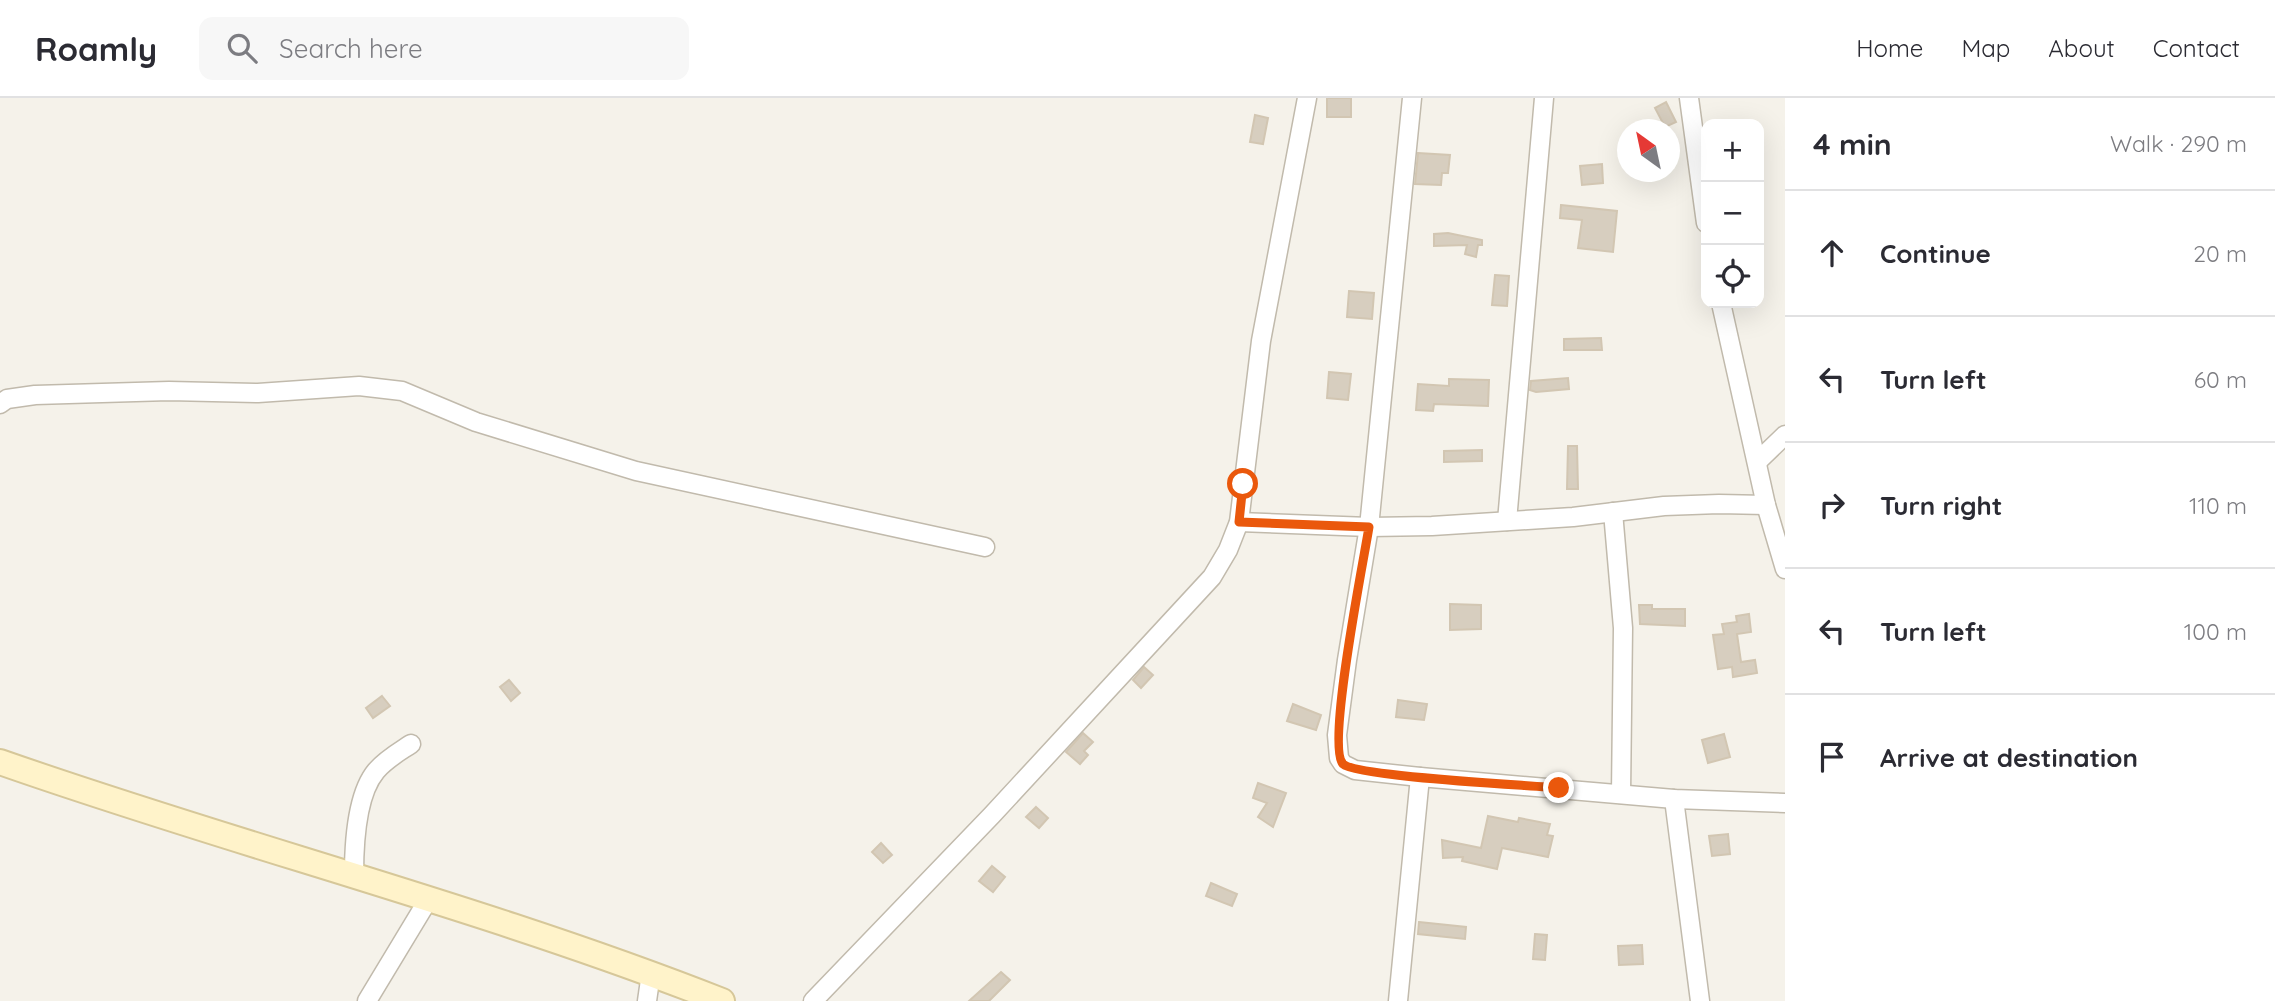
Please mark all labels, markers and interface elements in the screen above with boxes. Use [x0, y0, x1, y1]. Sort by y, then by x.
search box [199, 17, 689, 80]
text: Roamly [35, 28, 157, 69]
icon: search [223, 29, 261, 67]
text: Search here [279, 32, 423, 65]
text: Home [1856, 33, 1923, 63]
text: Map [1961, 33, 2010, 63]
text: About [2048, 33, 2115, 63]
text: Contact [2153, 33, 2240, 63]
north arrow [1617, 119, 1680, 182]
map controls [1701, 119, 1764, 308]
button: + [1701, 119, 1764, 182]
text: 4 min [1813, 125, 1892, 163]
text: Walk · 290 m [2110, 129, 2247, 158]
button: − [1701, 182, 1764, 245]
icon: ahead [1813, 234, 1851, 272]
text: Continue [1880, 237, 1991, 270]
text: 20 m [2193, 239, 2247, 268]
button: locate [1701, 245, 1764, 308]
icon: left [1813, 360, 1851, 398]
text: Turn left [1880, 363, 1987, 396]
text: 60 m [2194, 365, 2247, 394]
route start [1227, 468, 1258, 499]
icon: right [1813, 486, 1851, 524]
text: Turn right [1880, 489, 2002, 522]
text: 110 m [2189, 491, 2247, 520]
icon: left [1813, 612, 1851, 650]
text: Turn left [1880, 615, 1987, 648]
text: 100 m [2184, 617, 2247, 646]
icon: arrive [1813, 738, 1851, 776]
text: Arrive at destination [1880, 741, 2138, 774]
route end [1543, 772, 1574, 803]

